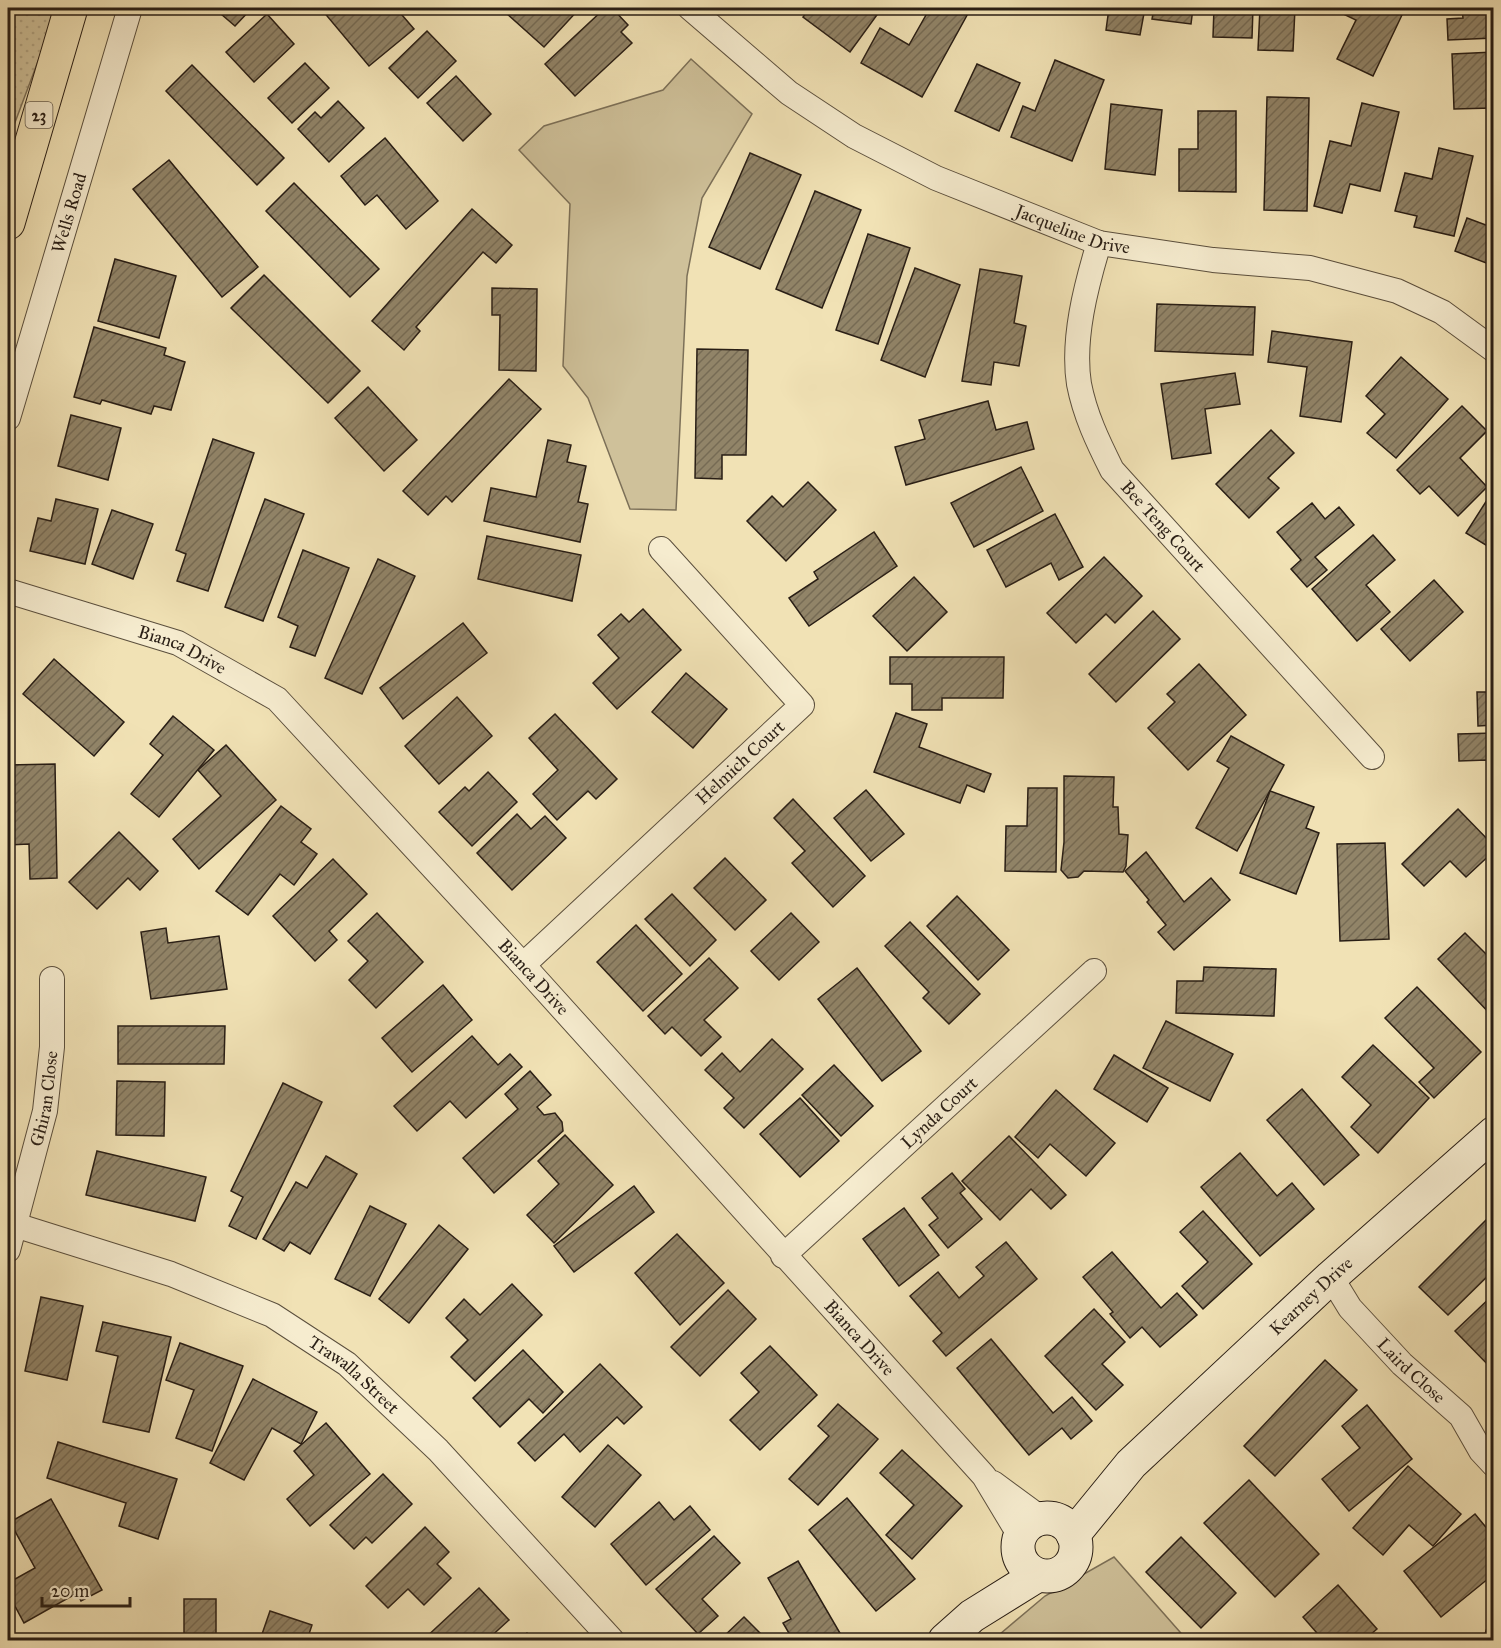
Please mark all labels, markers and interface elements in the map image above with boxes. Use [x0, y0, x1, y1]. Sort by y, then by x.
road number: 23 [26, 102, 52, 128]
street label: Wells Road [47, 170, 91, 256]
street label: Jacqueline Drive [1010, 199, 1131, 258]
street label: Bee Teng Court [1116, 476, 1210, 577]
street label: Bianca Drive [135, 620, 230, 679]
street label: Helmich Court [691, 715, 790, 809]
street label: Bianca Drive [494, 935, 574, 1020]
street label: Ghiran Close [25, 1050, 63, 1149]
street label: Lynda Court [896, 1072, 983, 1153]
street label: Kearney Drive [1265, 1252, 1357, 1340]
street label: Bianca Drive [819, 1295, 899, 1380]
street label: Trawalla Street [304, 1331, 404, 1419]
street label: Laird Close [1372, 1333, 1450, 1408]
scale bar [42, 1570, 130, 1608]
text: 20 m [51, 1580, 89, 1602]

